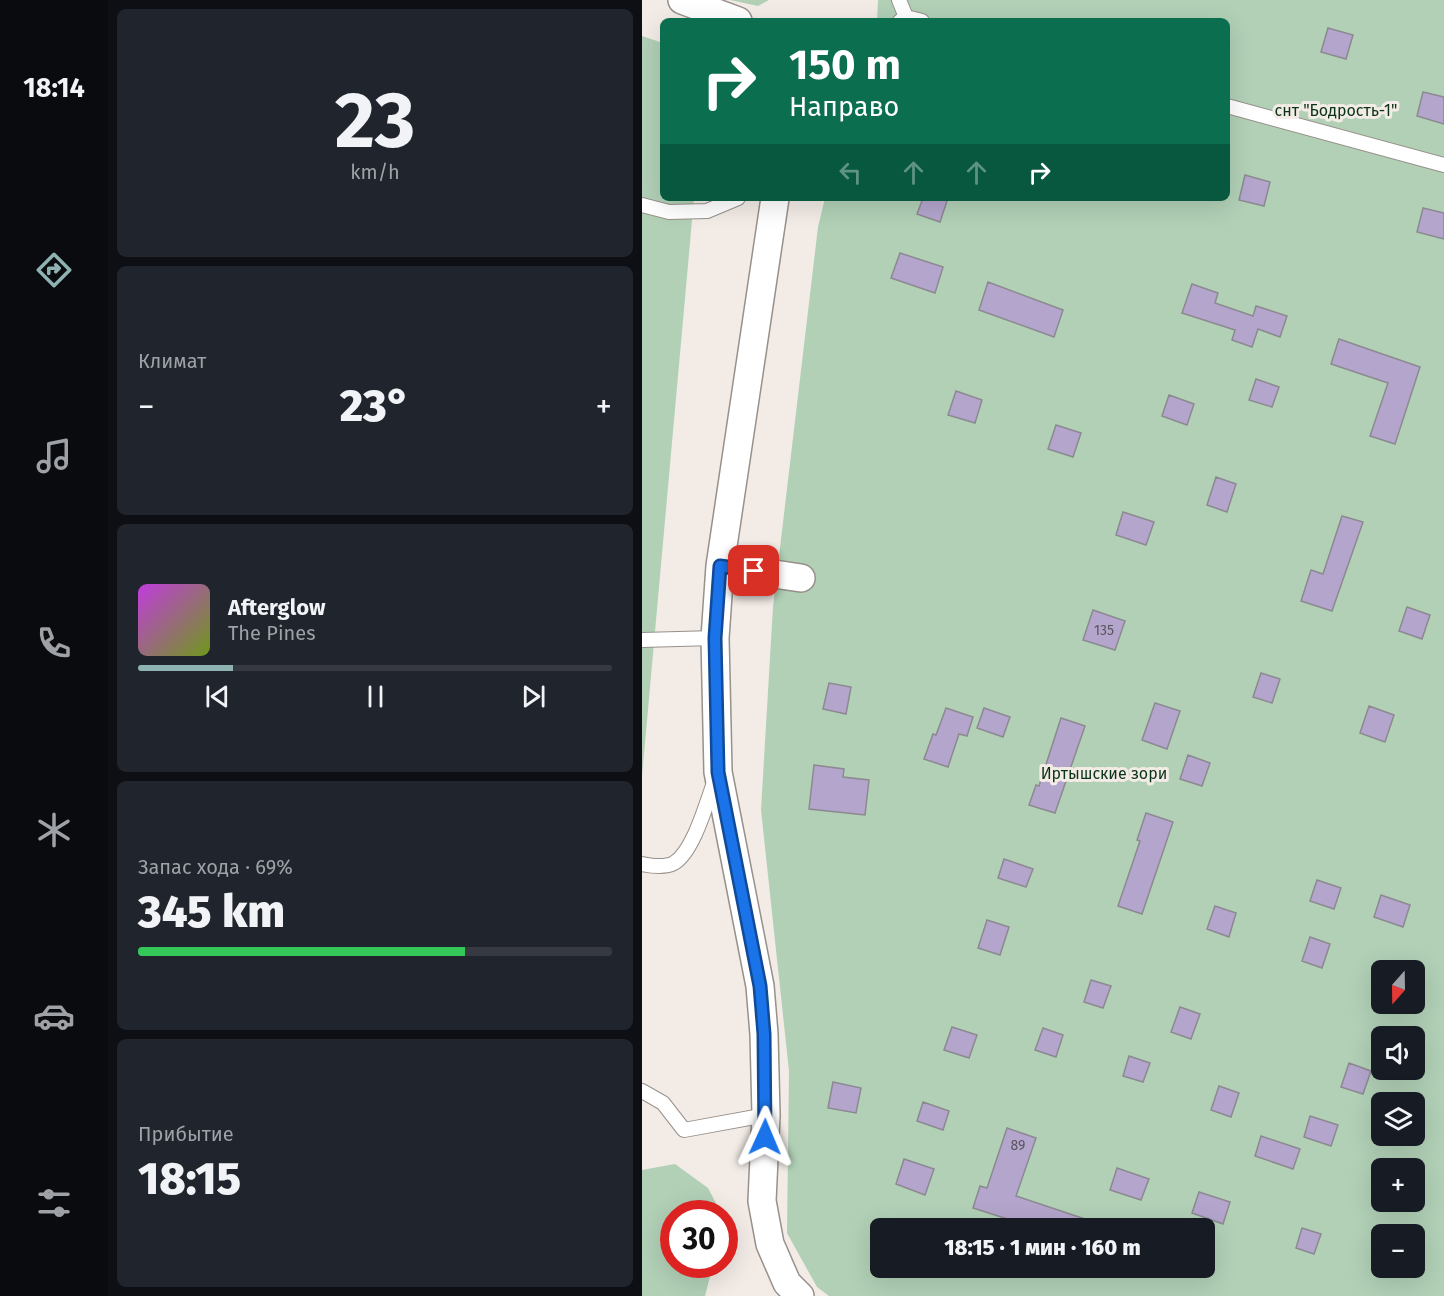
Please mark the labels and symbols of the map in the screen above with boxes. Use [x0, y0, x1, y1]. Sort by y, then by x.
park label: снт "Бодрость-1" [1275, 101, 1397, 120]
pin [728, 545, 779, 596]
house number: 135 [1094, 622, 1114, 639]
park label: Иртышские зори [1041, 764, 1167, 783]
north arrow [1371, 960, 1425, 1014]
position arrow [733, 1105, 797, 1169]
house number: 89 [1011, 1137, 1025, 1154]
speed limit sign: 30 [660, 1200, 738, 1278]

